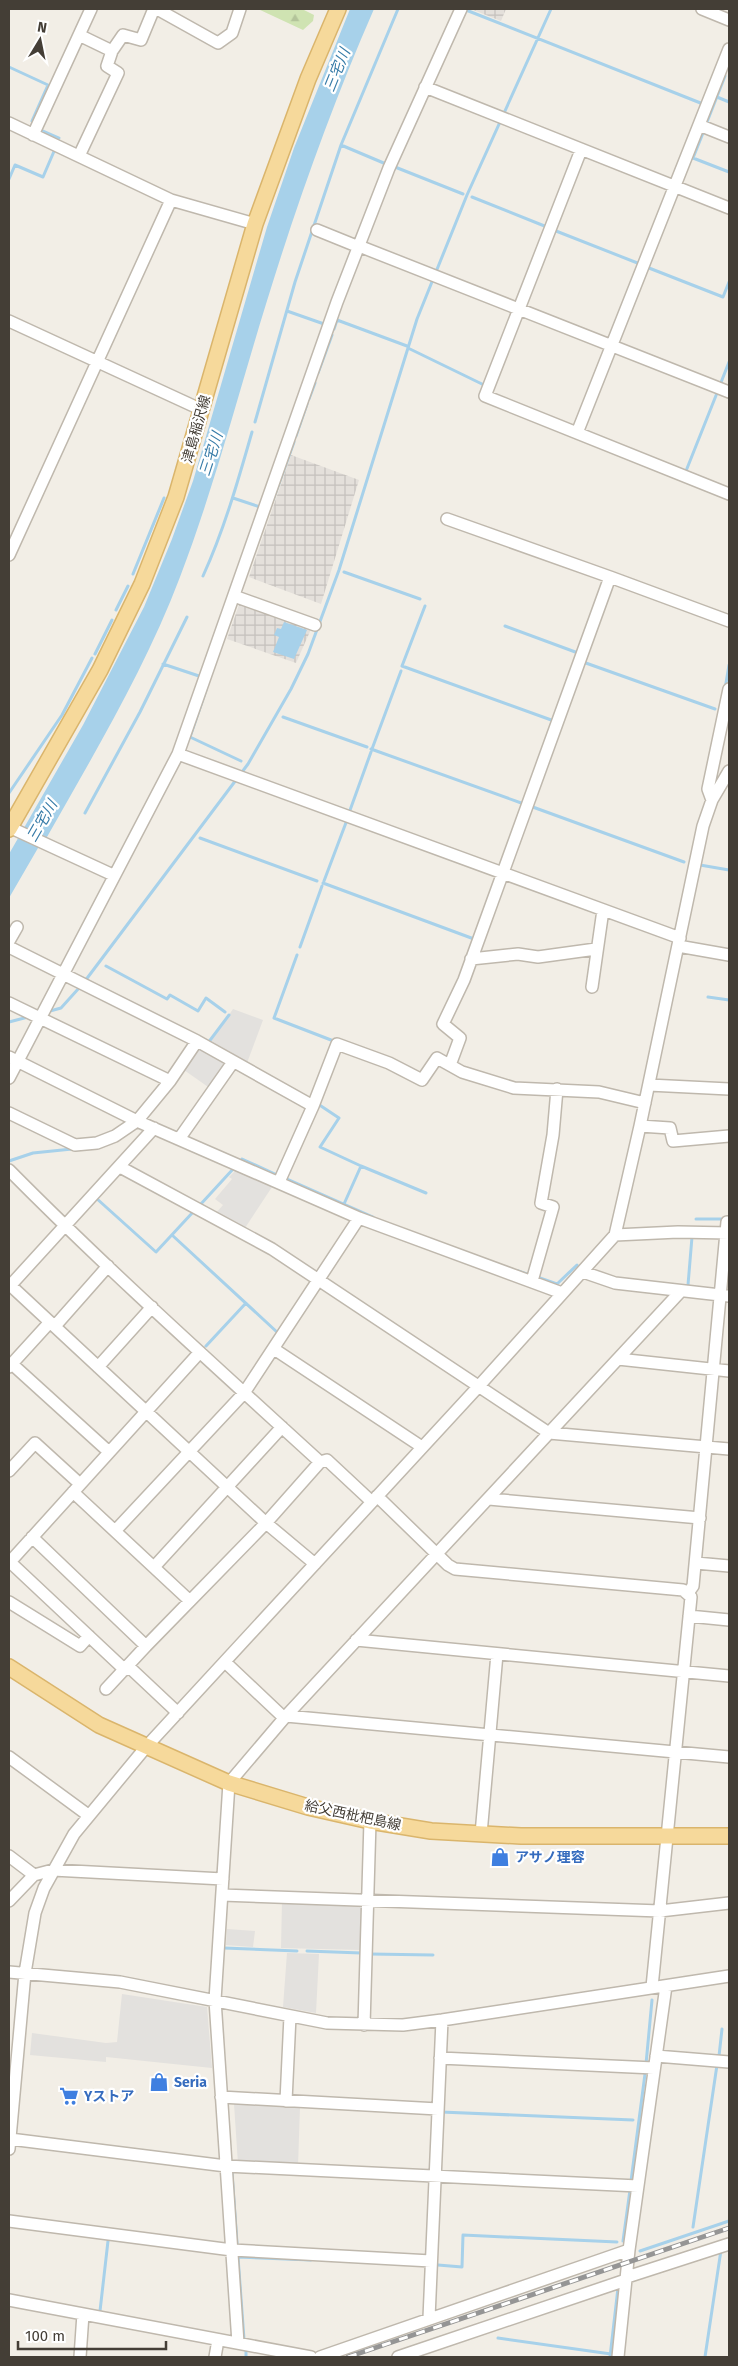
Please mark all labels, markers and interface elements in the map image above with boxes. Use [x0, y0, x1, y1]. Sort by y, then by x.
north arrow [15, 15, 65, 65]
text: N [36, 19, 48, 37]
water label: 三宅川 [320, 44, 355, 94]
street label: 津島稲沢線 [179, 393, 214, 465]
water label: 三宅川 [195, 428, 227, 478]
water label: 三宅川 [23, 795, 62, 845]
street label: 給父西枇杷島線 [303, 1797, 403, 1834]
shop icon: アサノ理容 [489, 1846, 511, 1868]
place label: アサノ理容 [515, 1849, 585, 1866]
shop icon: Seria [148, 2071, 170, 2093]
place label: Seria [174, 2074, 207, 2091]
supermarket icon: Yストア [58, 2085, 80, 2107]
place label: Yストア [83, 2088, 134, 2105]
scale bar [18, 2318, 165, 2350]
text: 100 m [25, 2327, 65, 2345]

